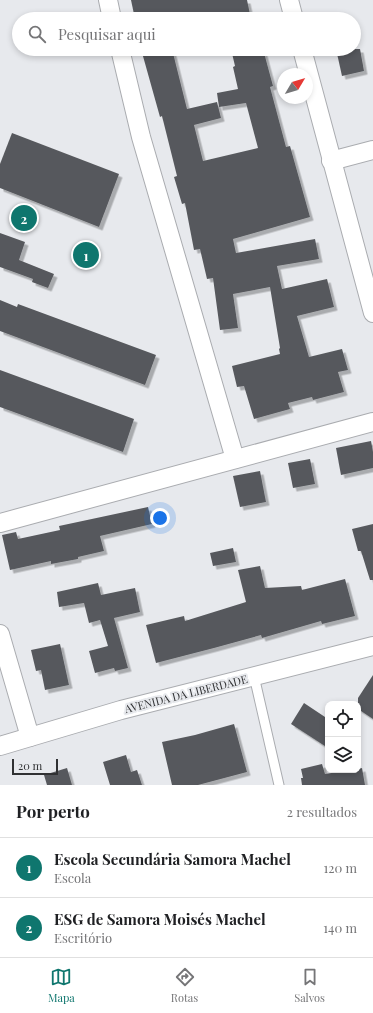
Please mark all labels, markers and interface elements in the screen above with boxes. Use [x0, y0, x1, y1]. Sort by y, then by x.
search box [12, 12, 361, 56]
icon: search [26, 23, 48, 45]
text: Pesquisar aqui [58, 24, 156, 44]
north arrow [277, 68, 313, 104]
pin: 2 [11, 203, 37, 233]
pin: 1 [73, 240, 99, 270]
your location [150, 508, 170, 528]
street label: AVENIDA DA LIBERDADE [122, 671, 249, 716]
map controls [325, 701, 361, 773]
button: locate [325, 701, 361, 737]
button: layers [325, 737, 361, 773]
scale bar [12, 757, 58, 776]
text: 20 m [18, 758, 42, 773]
text: Por perto [16, 800, 90, 822]
text: 2 resultados [287, 803, 357, 820]
text: Escola Secundária Samora Machel [54, 849, 291, 869]
text: 1 [27, 859, 31, 876]
text: 120 m [323, 859, 357, 876]
text: Escola [54, 869, 91, 886]
text: ESG de Samora Moisés Machel [54, 909, 266, 929]
text: 2 [26, 919, 32, 936]
text: 140 m [323, 919, 357, 936]
text: Escritório [54, 929, 112, 946]
tab: Mapa [48, 966, 75, 1005]
tab: Rotas [171, 966, 198, 1005]
tab: Salvos [294, 966, 325, 1005]

